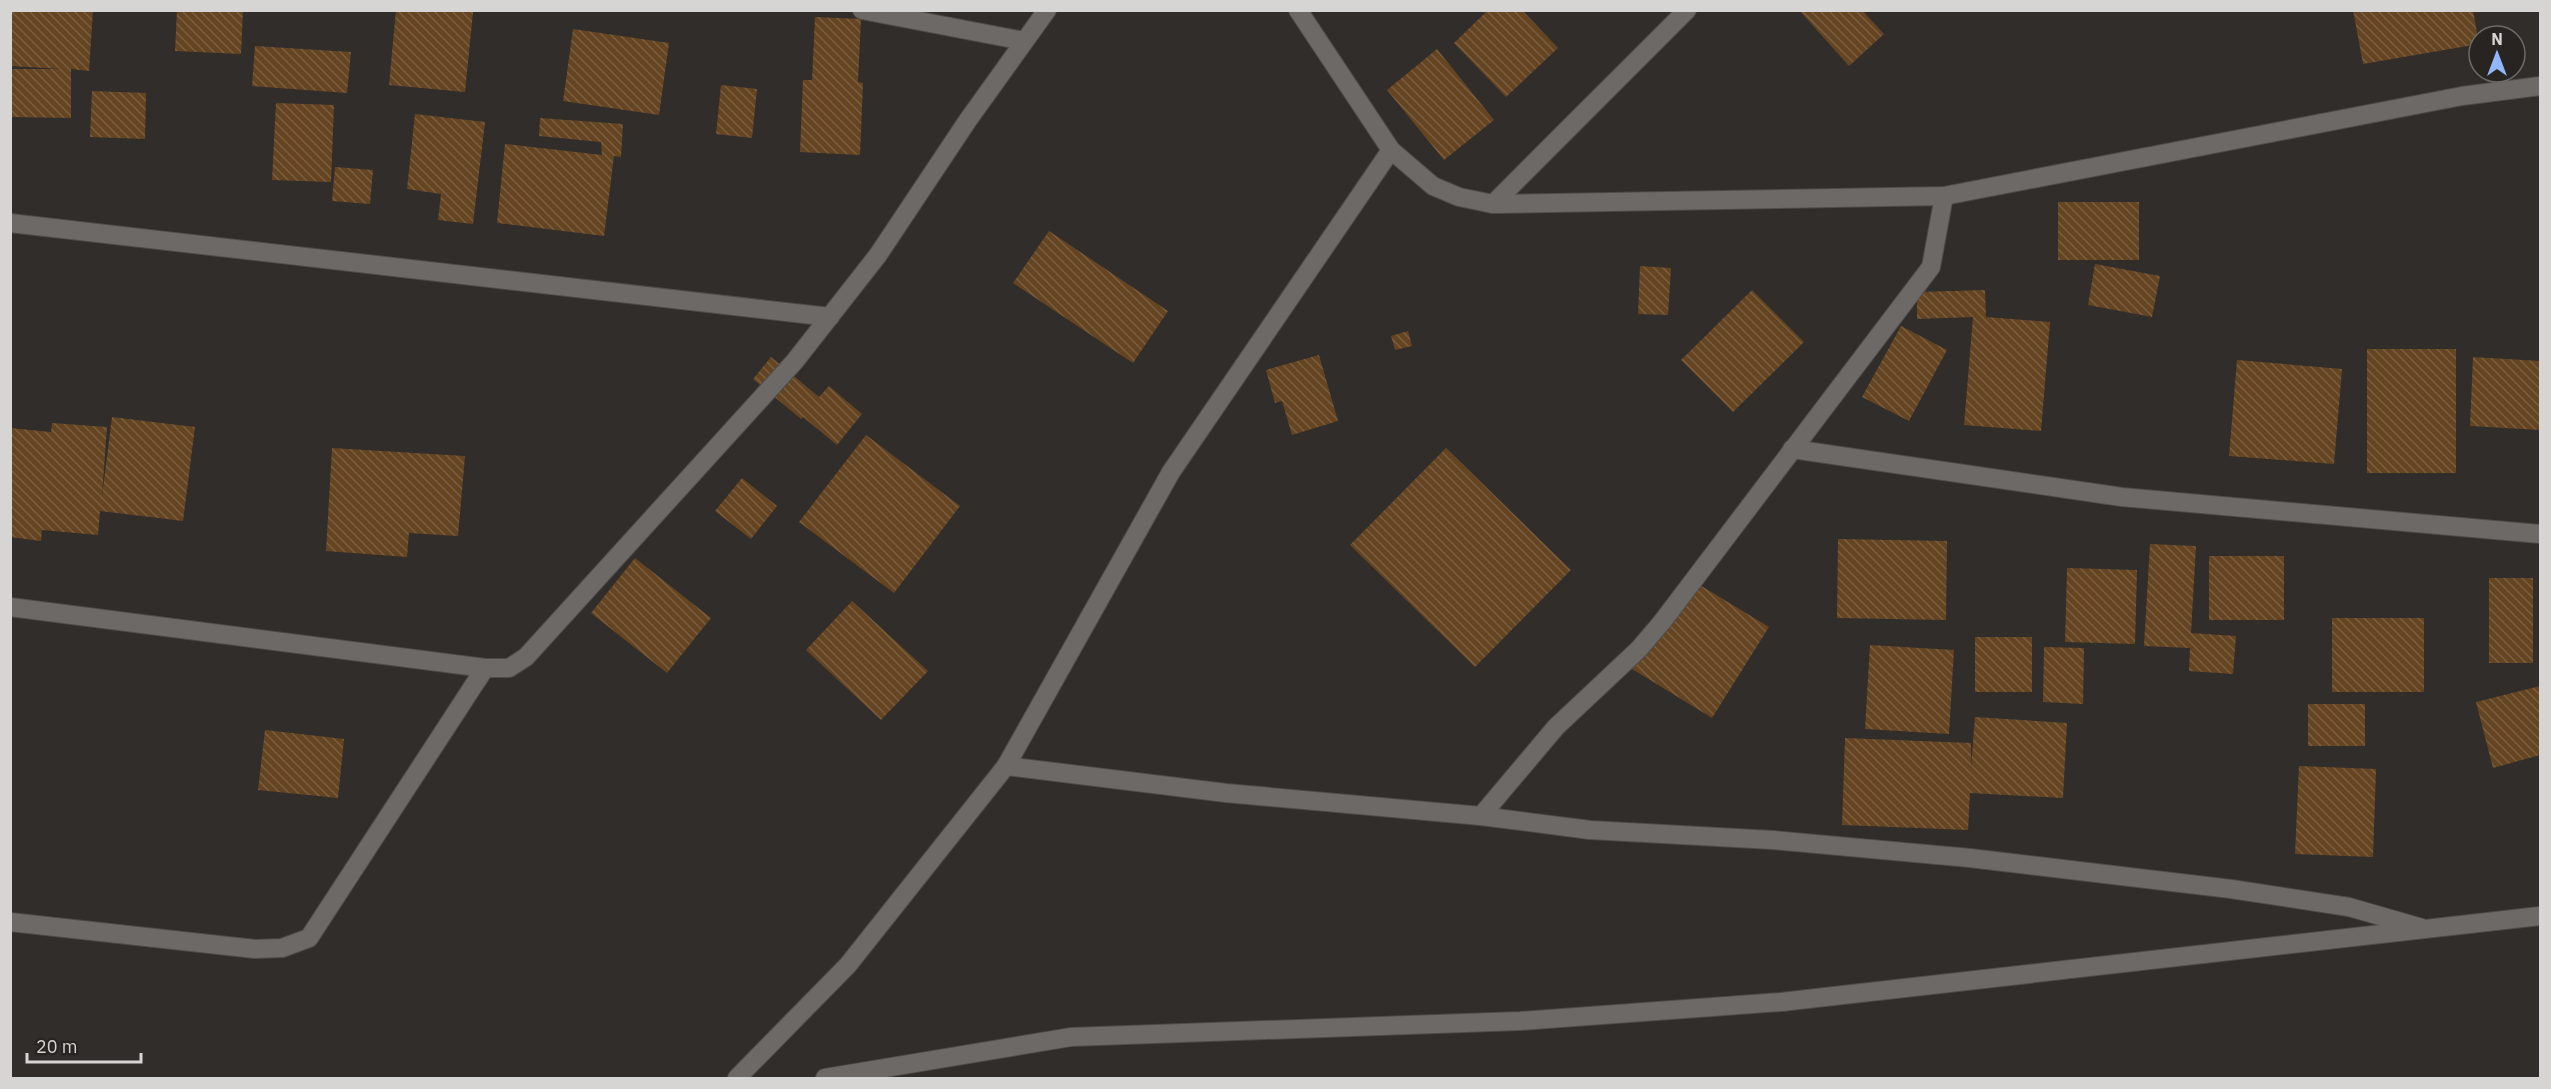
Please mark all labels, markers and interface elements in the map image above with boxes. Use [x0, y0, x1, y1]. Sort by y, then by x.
north arrow [2467, 24, 2527, 84]
text: N [2491, 29, 2503, 49]
scale bar [27, 1026, 141, 1064]
text: 20 m [36, 1035, 78, 1058]

